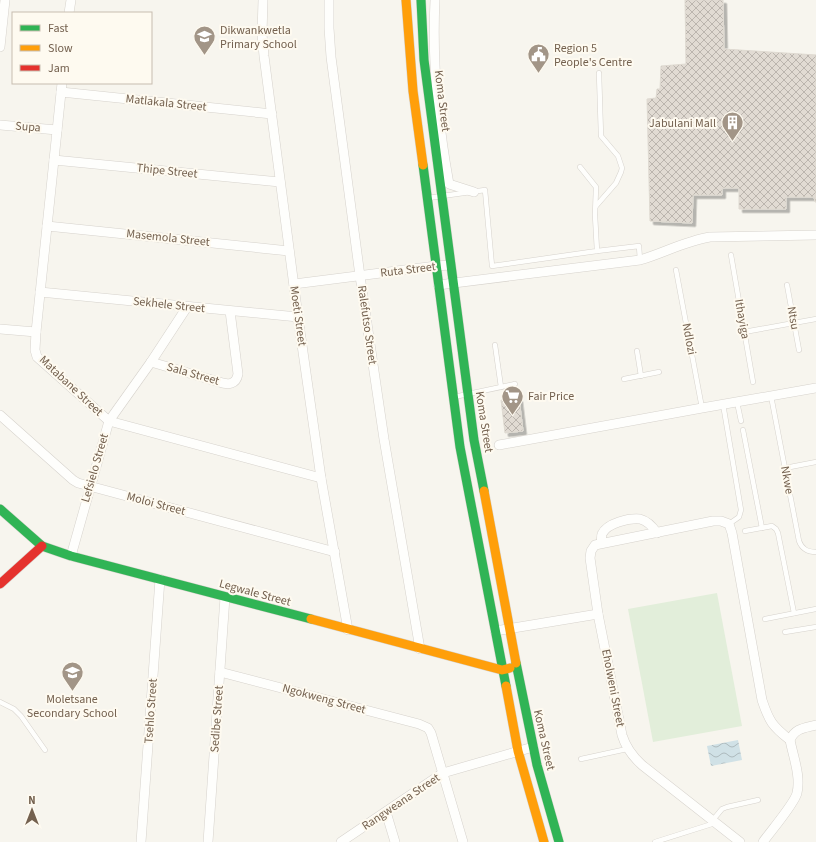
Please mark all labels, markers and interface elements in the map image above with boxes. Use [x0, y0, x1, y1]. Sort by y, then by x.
legend [12, 12, 152, 84]
text: Fast [48, 20, 68, 37]
place label: Dikwankwetla Primary School [220, 22, 297, 53]
school or university icon: Dikwankwetla Primary School [191, 24, 217, 57]
text: Slow [48, 40, 73, 57]
place label: Region 5 People's Centre [554, 40, 632, 71]
public building icon: Region 5 People's Centre [525, 42, 551, 75]
text: Jam [48, 60, 70, 77]
street label: Koma Street [430, 69, 454, 133]
street label: Matlakala Street [125, 90, 207, 116]
building icon: Jabulani Mall [719, 110, 745, 143]
place label: Jabulani Mall [649, 115, 716, 132]
street label: Supa [15, 117, 41, 137]
street label: Thipe Street [136, 159, 198, 183]
street label: Masemola Street [125, 225, 211, 251]
street label: Ruta Street [379, 258, 437, 282]
street label: Ralefutso Street [353, 284, 381, 366]
street label: Moeti Street [285, 285, 311, 347]
street label: Sekhele Street [132, 293, 206, 317]
street label: Ithayiga [730, 298, 754, 340]
street label: Ntsu [783, 305, 803, 331]
street label: Ndlozi [678, 322, 700, 356]
street label: Matabane Street [35, 352, 107, 420]
street label: Sala Street [165, 358, 221, 390]
supermarket icon: Fair Price [499, 383, 525, 416]
place label: Fair Price [528, 388, 574, 405]
street label: Koma Street [471, 390, 497, 454]
street label: Lefsielo Street [77, 432, 113, 504]
street label: Nkwe [776, 465, 798, 495]
street label: Moloi Street [125, 488, 187, 520]
street label: Legwale Street [217, 575, 293, 611]
street label: Eholweni Street [597, 648, 629, 728]
school or university icon: Moletsane Secondary School [59, 659, 85, 692]
street label: Tsehlo Street [140, 678, 162, 744]
street label: Ngokweng Street [280, 680, 368, 718]
street label: Sedibe Street [206, 685, 228, 753]
place label: Moletsane Secondary School [27, 691, 117, 722]
street label: Koma Street [529, 708, 559, 772]
street label: Rangweana Street [359, 770, 443, 834]
north arrow [12, 790, 52, 830]
text: N [28, 793, 36, 808]

